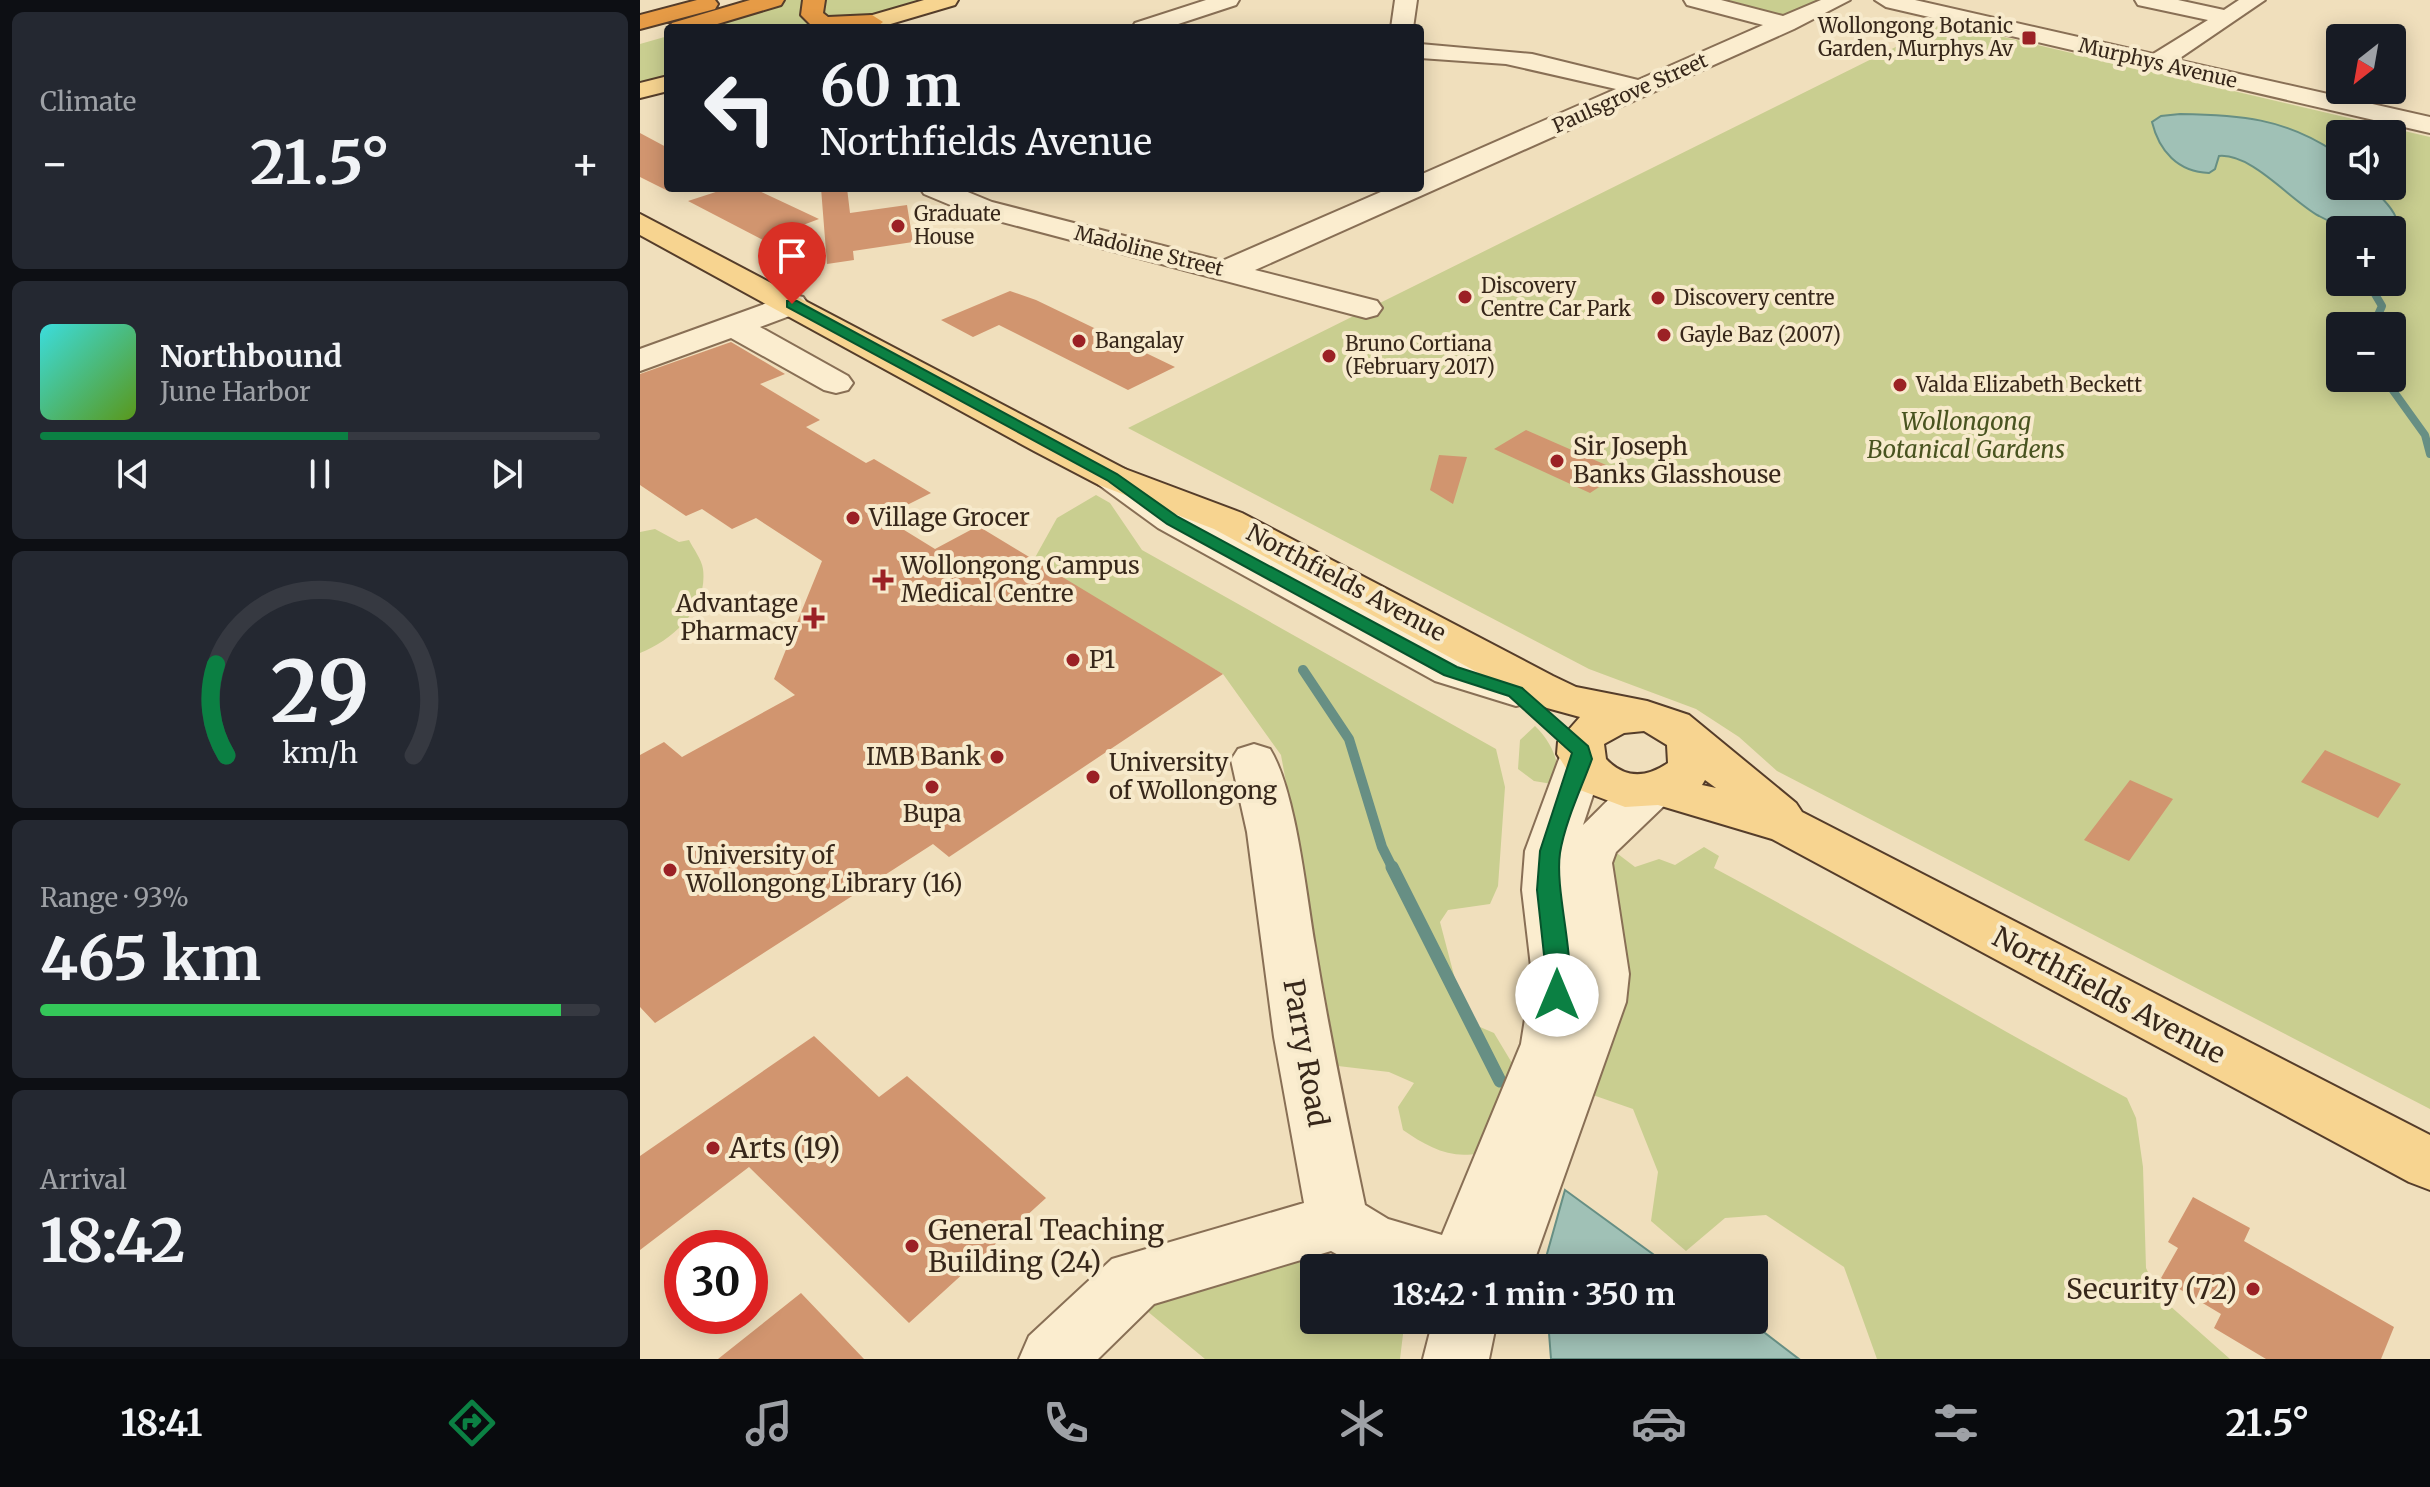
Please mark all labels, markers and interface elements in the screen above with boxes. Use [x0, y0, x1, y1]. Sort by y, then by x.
place label: Wollongong Botanic Garden, Murphys Av [1817, 13, 2014, 61]
north arrow [2326, 24, 2406, 104]
map controls [2326, 24, 2406, 392]
marker: Wollongong Botanic Garden, Murphys Av [2020, 29, 2038, 47]
street label: Murphys Avenue [2076, 32, 2240, 93]
street label: Paulsgrove Street [1548, 47, 1711, 138]
text: 60 m [820, 51, 961, 121]
icon: left [688, 56, 792, 160]
text: Climate [40, 85, 136, 118]
text: Northfields Avenue [820, 120, 1152, 165]
button: sound [2326, 120, 2406, 200]
text: 21.5° [250, 125, 390, 200]
text: − [40, 136, 69, 191]
text: + [571, 136, 600, 191]
place label: Graduate House [914, 201, 1001, 249]
button: + [2326, 216, 2406, 296]
marker: Graduate House [889, 217, 907, 235]
street label: Madoline Street [1072, 220, 1226, 281]
pin [758, 222, 826, 304]
icon: arrive [770, 234, 814, 278]
place label: Discovery Centre Car Park [1481, 273, 1631, 321]
place label: Discovery centre [1674, 285, 1834, 310]
marker: Discovery Centre Car Park [1456, 288, 1474, 306]
marker: Discovery centre [1649, 289, 1667, 307]
button: − [2326, 312, 2406, 392]
place label: Gayle Baz (2007) [1680, 322, 1841, 347]
marker: Gayle Baz (2007) [1655, 326, 1673, 344]
place label: Bangalay [1095, 328, 1184, 353]
place label: Bruno Cortiana (February 2017) [1345, 331, 1495, 379]
marker: Bangalay [1070, 332, 1088, 350]
text: Northbound [160, 337, 342, 375]
marker: Bruno Cortiana (February 2017) [1320, 347, 1338, 365]
place label: Valda Elizabeth Beckett [1915, 372, 2142, 397]
text: June Harbor [160, 375, 311, 408]
marker: Valda Elizabeth Beckett [1891, 376, 1909, 394]
park label: Wollongong Botanical Gardens [1867, 406, 2065, 465]
place label: Sir Joseph Banks Glasshouse [1573, 431, 1781, 490]
icon: previous [111, 452, 155, 496]
icon: pause [298, 452, 342, 496]
icon: next [485, 452, 529, 496]
marker: Sir Joseph Banks Glasshouse [1548, 452, 1566, 470]
place label: Village Grocer [868, 502, 1030, 533]
marker: Village Grocer [844, 509, 862, 527]
street label: Northfields Avenue [1241, 517, 1451, 648]
place label: Wollongong Campus Medical Centre [900, 550, 1140, 609]
marker: Wollongong Campus Medical Centre [872, 569, 894, 591]
place label: Advantage Pharmacy [675, 588, 798, 647]
marker: Advantage Pharmacy [805, 609, 823, 627]
text: 29 [271, 639, 369, 744]
place label: P1 [1089, 644, 1115, 675]
marker: P1 [1064, 651, 1082, 669]
text: km/h [282, 735, 358, 771]
place label: IMB Bank [866, 741, 982, 772]
place label: University of Wollongong [1109, 747, 1278, 806]
marker: IMB Bank [988, 748, 1006, 766]
marker: University of Wollongong [1084, 768, 1102, 786]
marker: Bupa [923, 778, 941, 796]
place label: Bupa [903, 798, 961, 829]
place label: University of Wollongong Library (16) [685, 840, 963, 899]
marker: University of Wollongong Library (16) [661, 861, 679, 879]
text: Range · 93% [40, 881, 189, 914]
street label: Northfields Avenue [1987, 918, 2231, 1072]
text: 465 km [40, 921, 261, 996]
position arrow [1515, 953, 1599, 1037]
street label: Parry Road [1275, 976, 1337, 1130]
place label: Arts (19) [728, 1130, 840, 1166]
marker: Arts (19) [704, 1139, 722, 1157]
text: Arrival [40, 1163, 127, 1196]
text: 18:42 [40, 1203, 186, 1278]
place label: General Teaching Building (24) [928, 1212, 1164, 1280]
speed limit sign: 30 [664, 1230, 768, 1334]
marker: General Teaching Building (24) [903, 1237, 921, 1255]
place label: Security (72) [2066, 1271, 2237, 1307]
text: 18:42 · 1 min · 350 m [1392, 1275, 1676, 1313]
marker: Security (72) [2244, 1280, 2262, 1298]
icon: directions [444, 1395, 500, 1451]
icon: music [741, 1395, 797, 1451]
icon: phone [1038, 1395, 1094, 1451]
icon: climate [1334, 1395, 1390, 1451]
icon: car [1631, 1395, 1687, 1451]
icon: filters [1928, 1395, 1984, 1451]
text: 18:41 [120, 1401, 203, 1446]
text: 21.5° [2225, 1401, 2309, 1446]

